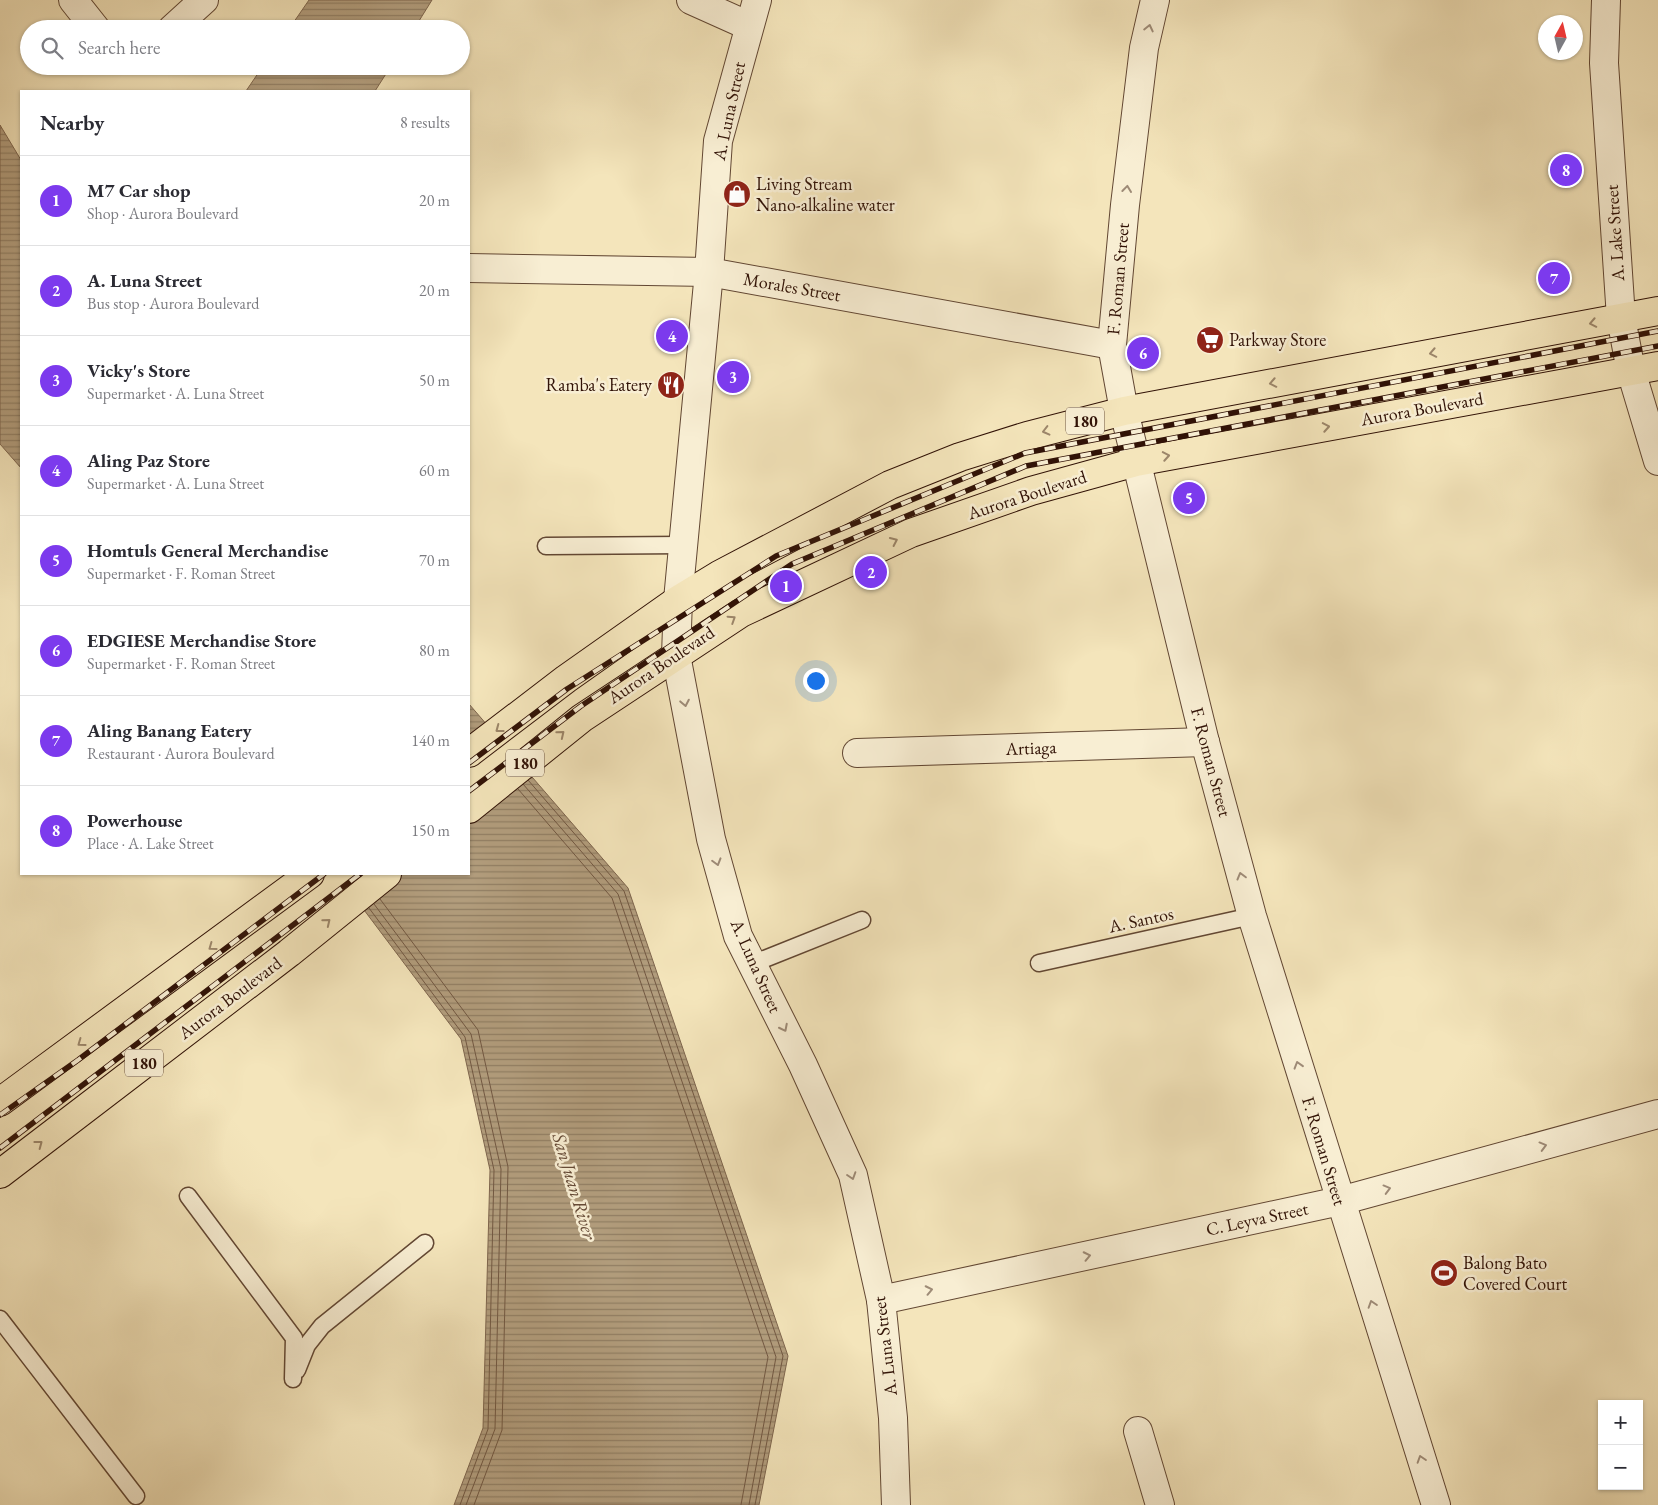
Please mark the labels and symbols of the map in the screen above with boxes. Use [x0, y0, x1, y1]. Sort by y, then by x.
north arrow [1538, 15, 1583, 60]
one-way arrow [1143, 24, 1154, 33]
street label: A. Luna Street [707, 59, 750, 163]
pin: 8 [1550, 151, 1582, 189]
place label: Living Stream Nano-alkaline water [756, 172, 895, 216]
shop icon: Living Stream Nano-alkaline water [722, 179, 752, 209]
street label: A. Lake Street [1600, 184, 1629, 283]
one-way arrow [1121, 185, 1132, 193]
street label: F. Roman Street [1101, 222, 1134, 336]
pin: 7 [1538, 259, 1570, 297]
street label: Morales Street [742, 267, 843, 306]
pin: 4 [656, 317, 688, 355]
one-way arrow [1588, 318, 1597, 328]
supermarket icon: Parkway Store [1195, 325, 1225, 355]
place label: Parkway Store [1229, 328, 1326, 351]
pin: 6 [1127, 334, 1159, 372]
one-way arrow [1429, 348, 1438, 358]
pin: 3 [717, 358, 749, 396]
restaurant icon: Ramba's Eatery [656, 370, 686, 400]
place label: Ramba's Eatery [545, 373, 652, 396]
one-way arrow [1269, 378, 1278, 388]
street label: Aurora Boulevard [1358, 386, 1486, 431]
road number: 180 [1066, 408, 1104, 434]
one-way arrow [1321, 422, 1330, 433]
one-way arrow [1042, 425, 1050, 436]
one-way arrow [1162, 452, 1170, 462]
street label: Aurora Boulevard [963, 464, 1090, 525]
pin: 5 [1173, 479, 1205, 517]
one-way arrow [889, 537, 898, 547]
pin: 2 [855, 553, 887, 591]
pin: 1 [770, 567, 802, 605]
one-way arrow [727, 615, 736, 625]
street label: Aurora Boulevard [602, 620, 719, 709]
your location [803, 668, 829, 694]
one-way arrow [680, 698, 690, 707]
street label: F. Roman Street [1186, 705, 1237, 820]
one-way arrow [496, 724, 505, 732]
one-way arrow [556, 731, 565, 740]
street label: Artiaga [1004, 735, 1058, 760]
road number: 180 [506, 750, 544, 776]
one-way arrow [712, 857, 722, 865]
one-way arrow [1236, 871, 1247, 880]
street label: A. Santos [1105, 901, 1176, 938]
street label: A. Luna Street [725, 915, 787, 1016]
one-way arrow [321, 920, 330, 928]
one-way arrow [208, 941, 218, 950]
street label: Aurora Boulevard [173, 951, 287, 1045]
one-way arrow [778, 1023, 789, 1032]
one-way arrow [77, 1037, 86, 1046]
road number: 180 [125, 1050, 163, 1076]
one-way arrow [1293, 1061, 1303, 1070]
street label: F. Roman Street [1297, 1094, 1352, 1208]
water label: San Juan River [546, 1129, 603, 1243]
one-way arrow [1539, 1141, 1547, 1151]
one-way arrow [33, 1142, 42, 1150]
one-way arrow [846, 1171, 856, 1179]
one-way arrow [1382, 1184, 1390, 1194]
street label: C. Leyva Street [1204, 1196, 1310, 1241]
one-way arrow [1083, 1251, 1092, 1261]
place label: Balong Bato Covered Court [1463, 1251, 1568, 1295]
sports icon: Balong Bato Covered Court [1429, 1258, 1459, 1288]
one-way arrow [924, 1285, 933, 1296]
street label: A. Luna Street [867, 1295, 902, 1398]
one-way arrow [1368, 1300, 1378, 1308]
one-way arrow [1417, 1455, 1427, 1463]

